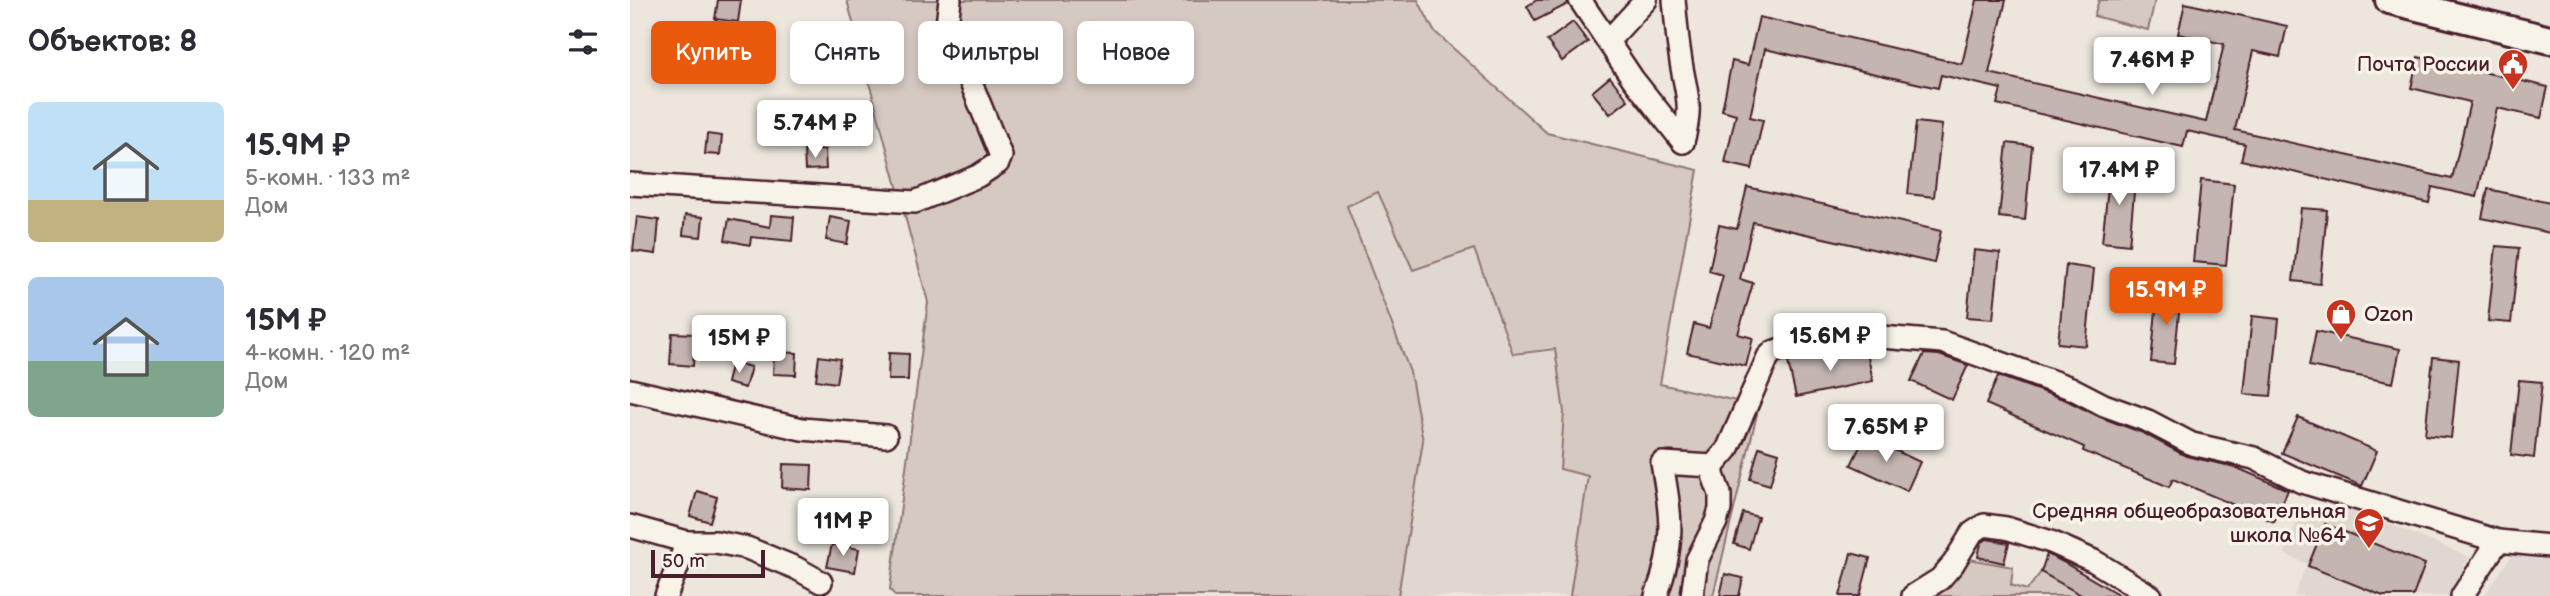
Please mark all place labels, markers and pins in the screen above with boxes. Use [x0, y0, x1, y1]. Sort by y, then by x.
pin: 7.46M ₽ [2087, 38, 2217, 97]
public building icon: Почта России [2496, 47, 2530, 91]
place label: Почта России [2357, 52, 2490, 77]
pin: 5.74M ₽ [750, 100, 880, 160]
pin: 17.4M ₽ [2054, 148, 2184, 207]
pin: 15.9M ₽ [2101, 268, 2231, 327]
shop icon: Ozon [2324, 297, 2358, 341]
place label: Ozon [2364, 302, 2413, 327]
pin: 15.6M ₽ [1765, 314, 1895, 373]
pin: 15M ₽ [690, 316, 788, 375]
pin: 7.65M ₽ [1821, 405, 1951, 464]
pin: 11M ₽ [794, 498, 892, 558]
place label: Средняя общеобразовательная школа №64 [2032, 499, 2346, 548]
school or university icon: Средняя общеобразовательная школа №64 [2352, 506, 2386, 550]

